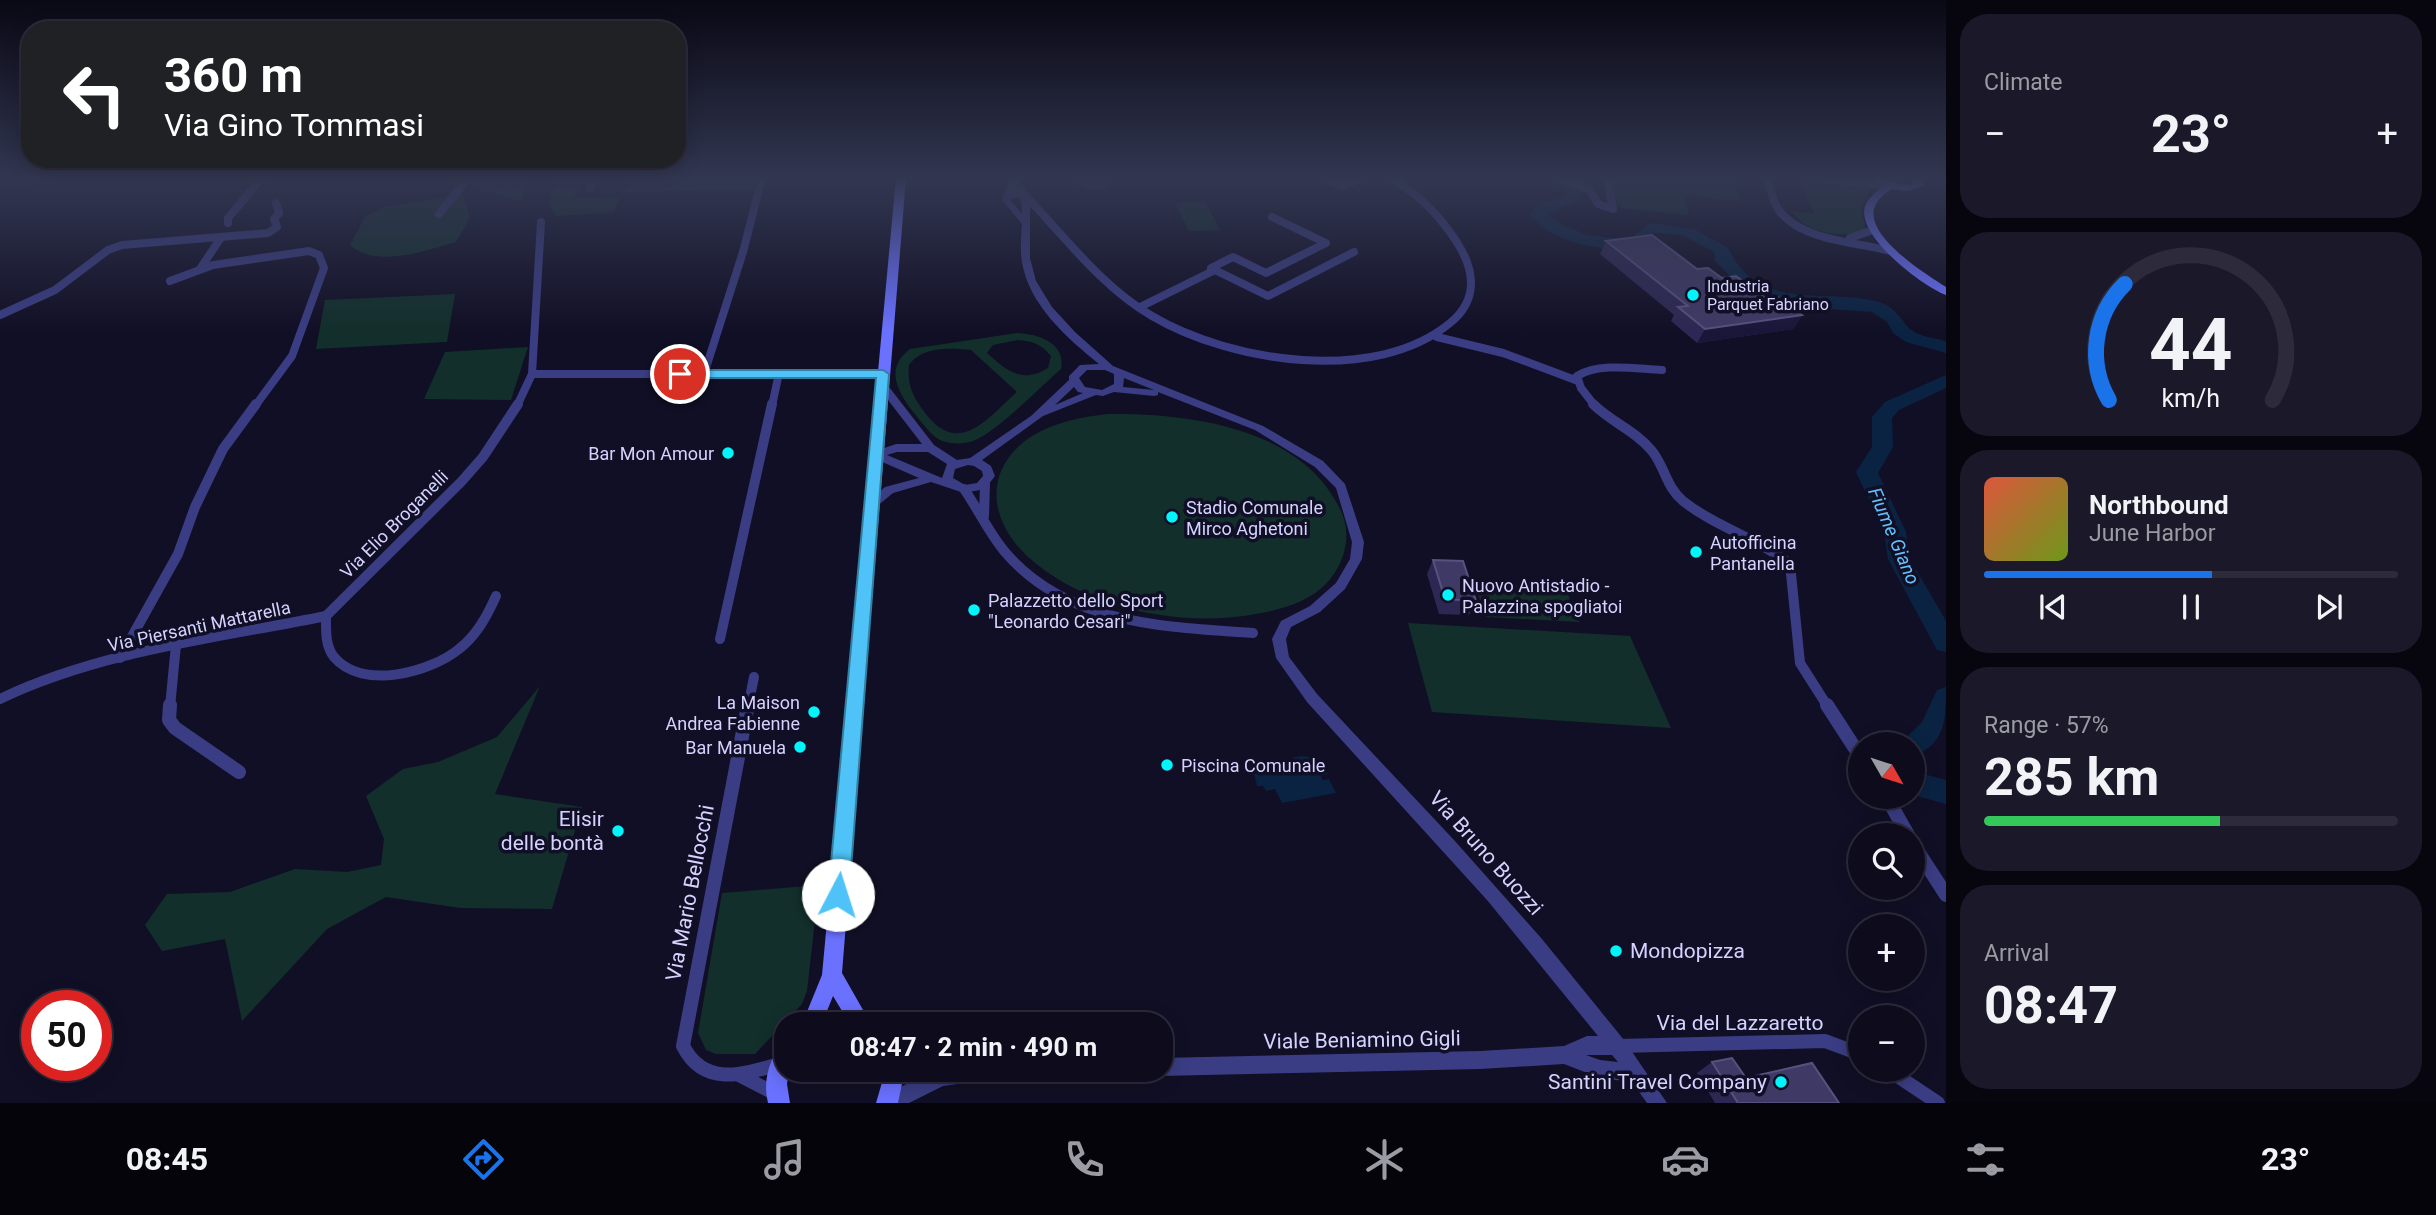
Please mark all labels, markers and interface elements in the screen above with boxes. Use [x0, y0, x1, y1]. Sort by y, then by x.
text: 360 m [164, 47, 303, 104]
icon: left [49, 49, 140, 140]
text: Climate [1984, 69, 2063, 96]
text: 23° [2151, 104, 2231, 165]
text: Via Gino Tommasi [164, 106, 424, 144]
text: − [1984, 112, 2006, 156]
text: + [2376, 112, 2398, 156]
place label: Industria Parquet Fabriano [1707, 277, 1829, 314]
marker: Industria Parquet Fabriano [1685, 287, 1701, 303]
text: 44 [2149, 302, 2233, 388]
pin [650, 344, 710, 404]
icon: arrive [661, 355, 699, 393]
text: km/h [2162, 383, 2220, 412]
place label: Bar Mon Amour [588, 443, 714, 464]
marker: Bar Mon Amour [720, 445, 736, 461]
street label: Via Elio Broganelli [336, 466, 452, 582]
water label: Fiume Giano [1863, 484, 1925, 588]
text: Northbound [2089, 490, 2229, 520]
place label: Stadio Comunale Mirco Aghetoni [1186, 497, 1323, 539]
marker: Stadio Comunale Mirco Aghetoni [1164, 509, 1180, 525]
text: June Harbor [2089, 520, 2216, 547]
place label: Autofficina Pantanella [1710, 532, 1796, 574]
marker: Autofficina Pantanella [1688, 544, 1704, 560]
place label: Nuovo Antistadio - Palazzina spogliatoi [1462, 575, 1622, 617]
marker: Nuovo Antistadio - Palazzina spogliatoi [1440, 587, 1456, 603]
icon: previous [2034, 588, 2072, 626]
icon: pause [2172, 588, 2210, 626]
icon: next [2310, 588, 2348, 626]
place label: Palazzetto dello Sport "Leonardo Cesari" [988, 590, 1164, 632]
street label: Via Piersanti Mattarella [106, 596, 292, 656]
marker: Palazzetto dello Sport "Leonardo Cesari" [966, 602, 982, 618]
place label: La Maison Andrea Fabienne [666, 692, 800, 734]
marker: La Maison Andrea Fabienne [806, 704, 822, 720]
text: Range · 57% [1984, 712, 2109, 739]
north arrow [1848, 732, 1925, 808]
map controls [1848, 732, 1925, 1082]
place label: Bar Manuela [685, 737, 786, 758]
marker: Bar Manuela [792, 739, 808, 755]
text: 285 km [1984, 747, 2159, 808]
place label: Piscina Comunale [1181, 755, 1325, 776]
marker: Piscina Comunale [1159, 757, 1175, 773]
street label: Via Bruno Buozzi [1424, 786, 1548, 920]
street label: Via Mario Bellocchi [661, 803, 719, 983]
place label: Elisir delle bontà [501, 807, 604, 855]
marker: Elisir delle bontà [610, 823, 626, 839]
button: search [1848, 823, 1925, 900]
position arrow [801, 858, 875, 932]
button: + [1848, 914, 1925, 991]
place label: Mondopizza [1630, 939, 1745, 963]
text: Arrival [1984, 940, 2049, 967]
marker: Mondopizza [1608, 943, 1624, 959]
text: 08:47 [1984, 975, 2118, 1036]
speed limit sign: 50 [21, 990, 112, 1081]
button: − [1848, 1005, 1925, 1082]
street label: Via del Lazzaretto [1657, 1011, 1824, 1035]
street label: Viale Beniamino Gigli [1263, 1026, 1461, 1054]
text: 08:47 · 2 min · 490 m [850, 1032, 1097, 1062]
place label: Santini Travel Company [1548, 1070, 1767, 1094]
marker: Santini Travel Company [1773, 1074, 1789, 1090]
icon: directions [459, 1135, 508, 1184]
icon: music [760, 1135, 809, 1184]
icon: phone [1060, 1135, 1109, 1184]
icon: climate [1360, 1135, 1409, 1184]
icon: car [1661, 1135, 1710, 1184]
icon: filters [1961, 1135, 2010, 1184]
text: 08:45 [126, 1140, 208, 1178]
text: 23° [2261, 1140, 2310, 1178]

